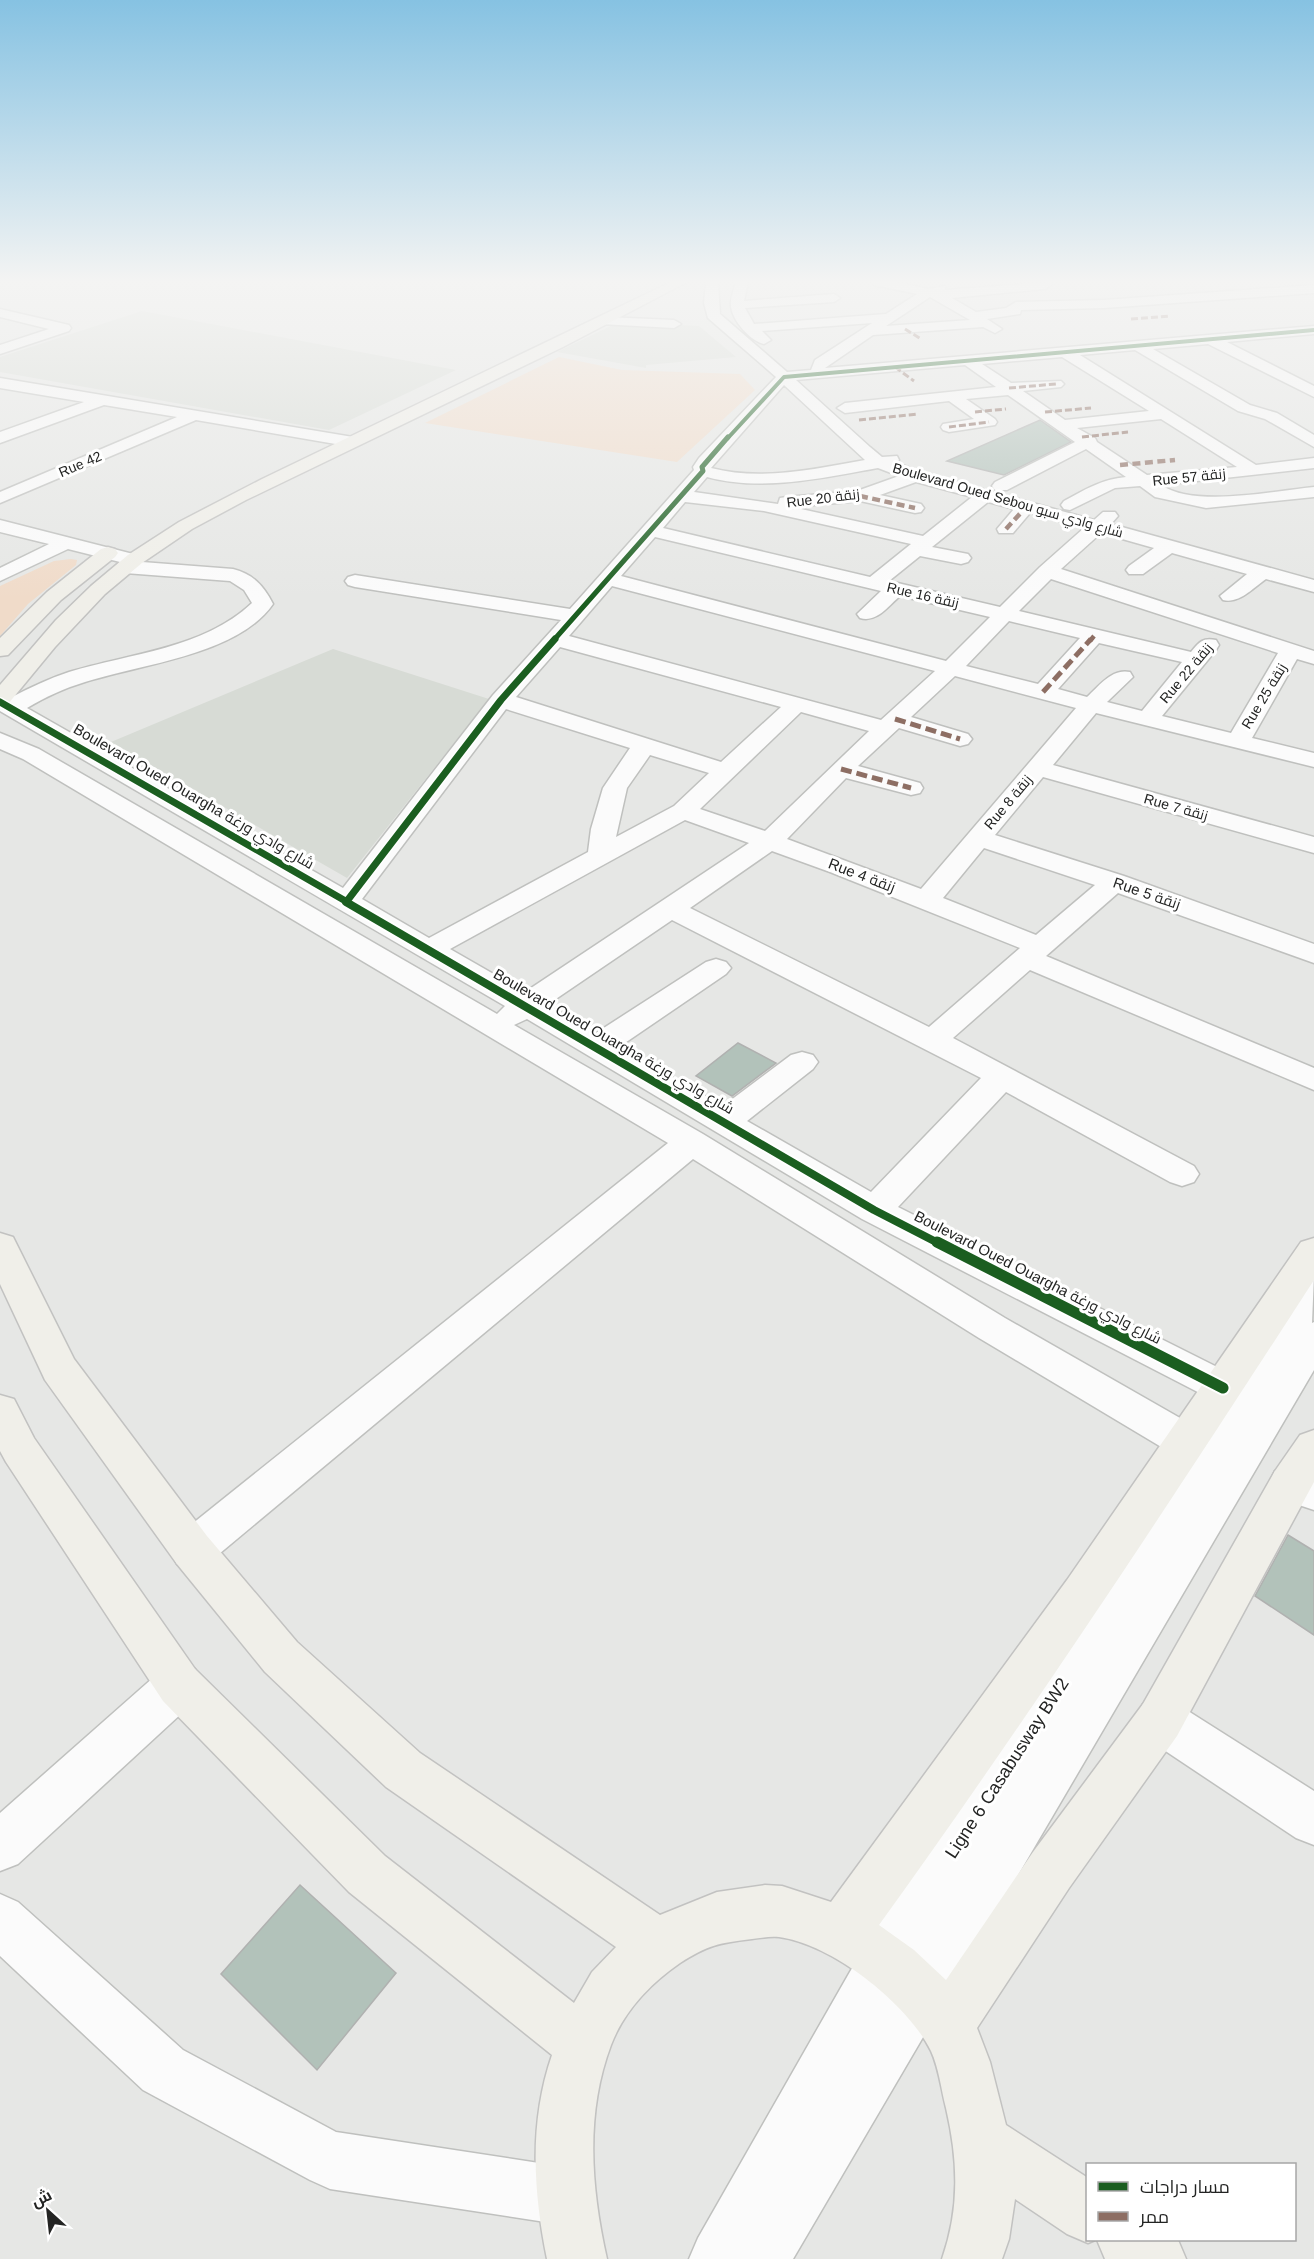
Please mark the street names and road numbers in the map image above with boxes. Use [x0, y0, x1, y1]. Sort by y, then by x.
street label: Rue 42 [56, 448, 104, 480]
street label: Boulevard Oued Sebou شارع وادي سبو [890, 459, 1125, 544]
street label: Rue 57 زنقة [1152, 465, 1226, 489]
street label: Rue 20 زنقة [786, 486, 860, 510]
street label: Rue 16 زنقة [885, 579, 961, 611]
street label: Rue 22 زنقة [1156, 640, 1216, 706]
street label: Rue 25 زنقة [1238, 660, 1290, 732]
street label: Boulevard Oued Ouargha شارع وادي ورغة [69, 720, 317, 876]
street label: Rue 8 زنقة [981, 772, 1035, 832]
street label: Rue 7 زنقة [1142, 790, 1210, 824]
street label: Rue 4 زنقة [826, 854, 898, 896]
street label: Rue 5 زنقة [1111, 873, 1183, 913]
street label: Boulevard Oued Ouargha شارع وادي ورغة [489, 965, 737, 1121]
street label: Boulevard Oued Ouargha شارع وادي ورغة [910, 1207, 1164, 1351]
street label: Ligne 6 Casabusway BW2 [941, 1674, 1073, 1862]

